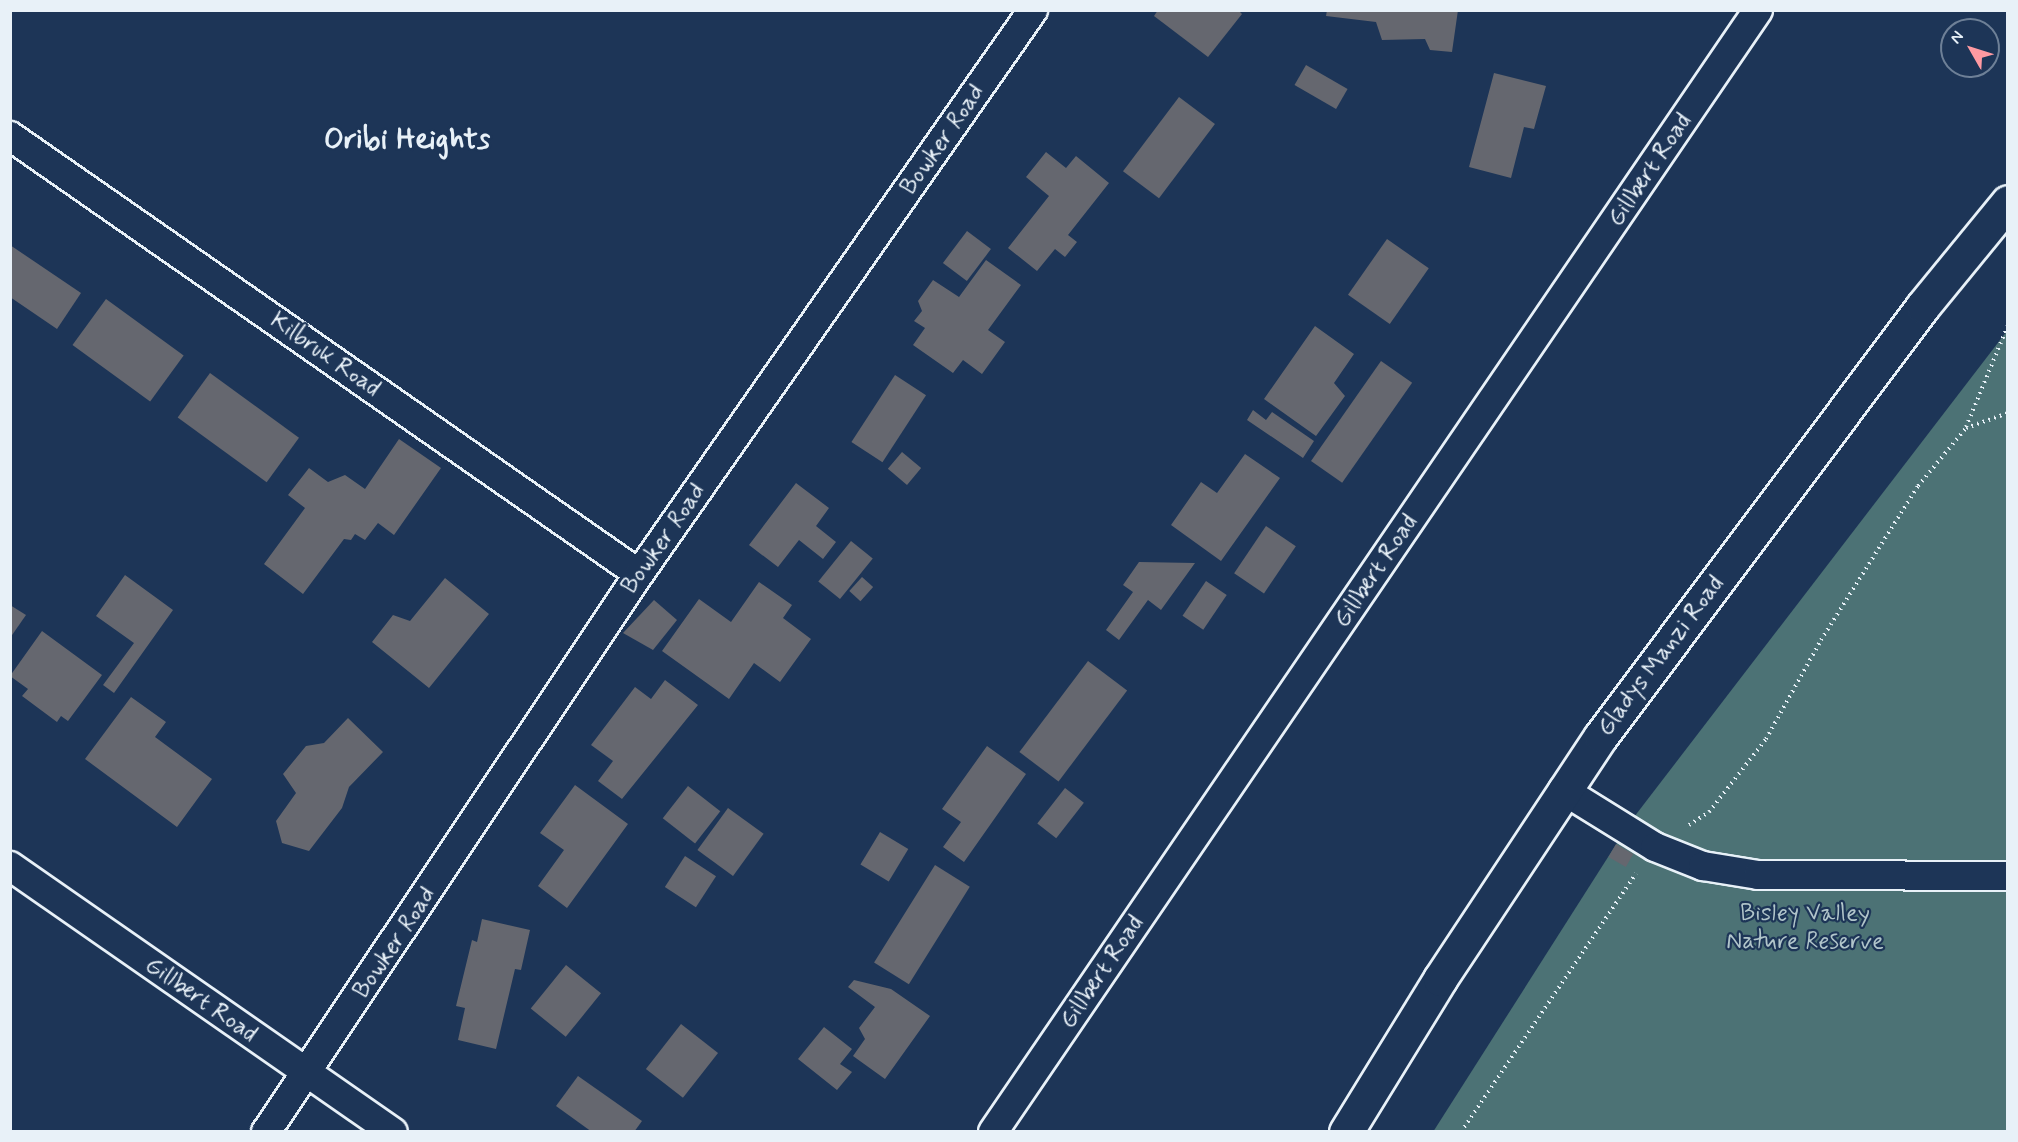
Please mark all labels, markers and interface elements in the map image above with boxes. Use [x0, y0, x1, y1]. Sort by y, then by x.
north arrow [1940, 18, 2000, 78]
text: N [1946, 27, 1969, 48]
street label: Bowker Road [894, 79, 992, 201]
street label: Gillbert Road [1602, 109, 1698, 231]
district label: Oribi Heights [324, 122, 490, 158]
street label: Kilbruk Road [265, 307, 385, 403]
street label: Bowker Road [615, 478, 713, 600]
street label: Gillbert Road [1328, 510, 1424, 632]
street label: Gladys Manzi Road [1591, 570, 1731, 742]
street label: Bowker Road [347, 882, 443, 1004]
park label: Bisley Valley Nature Reserve [1725, 900, 1885, 956]
street label: Gillbert Road [1054, 911, 1150, 1033]
street label: Gillbert Road [140, 951, 262, 1049]

